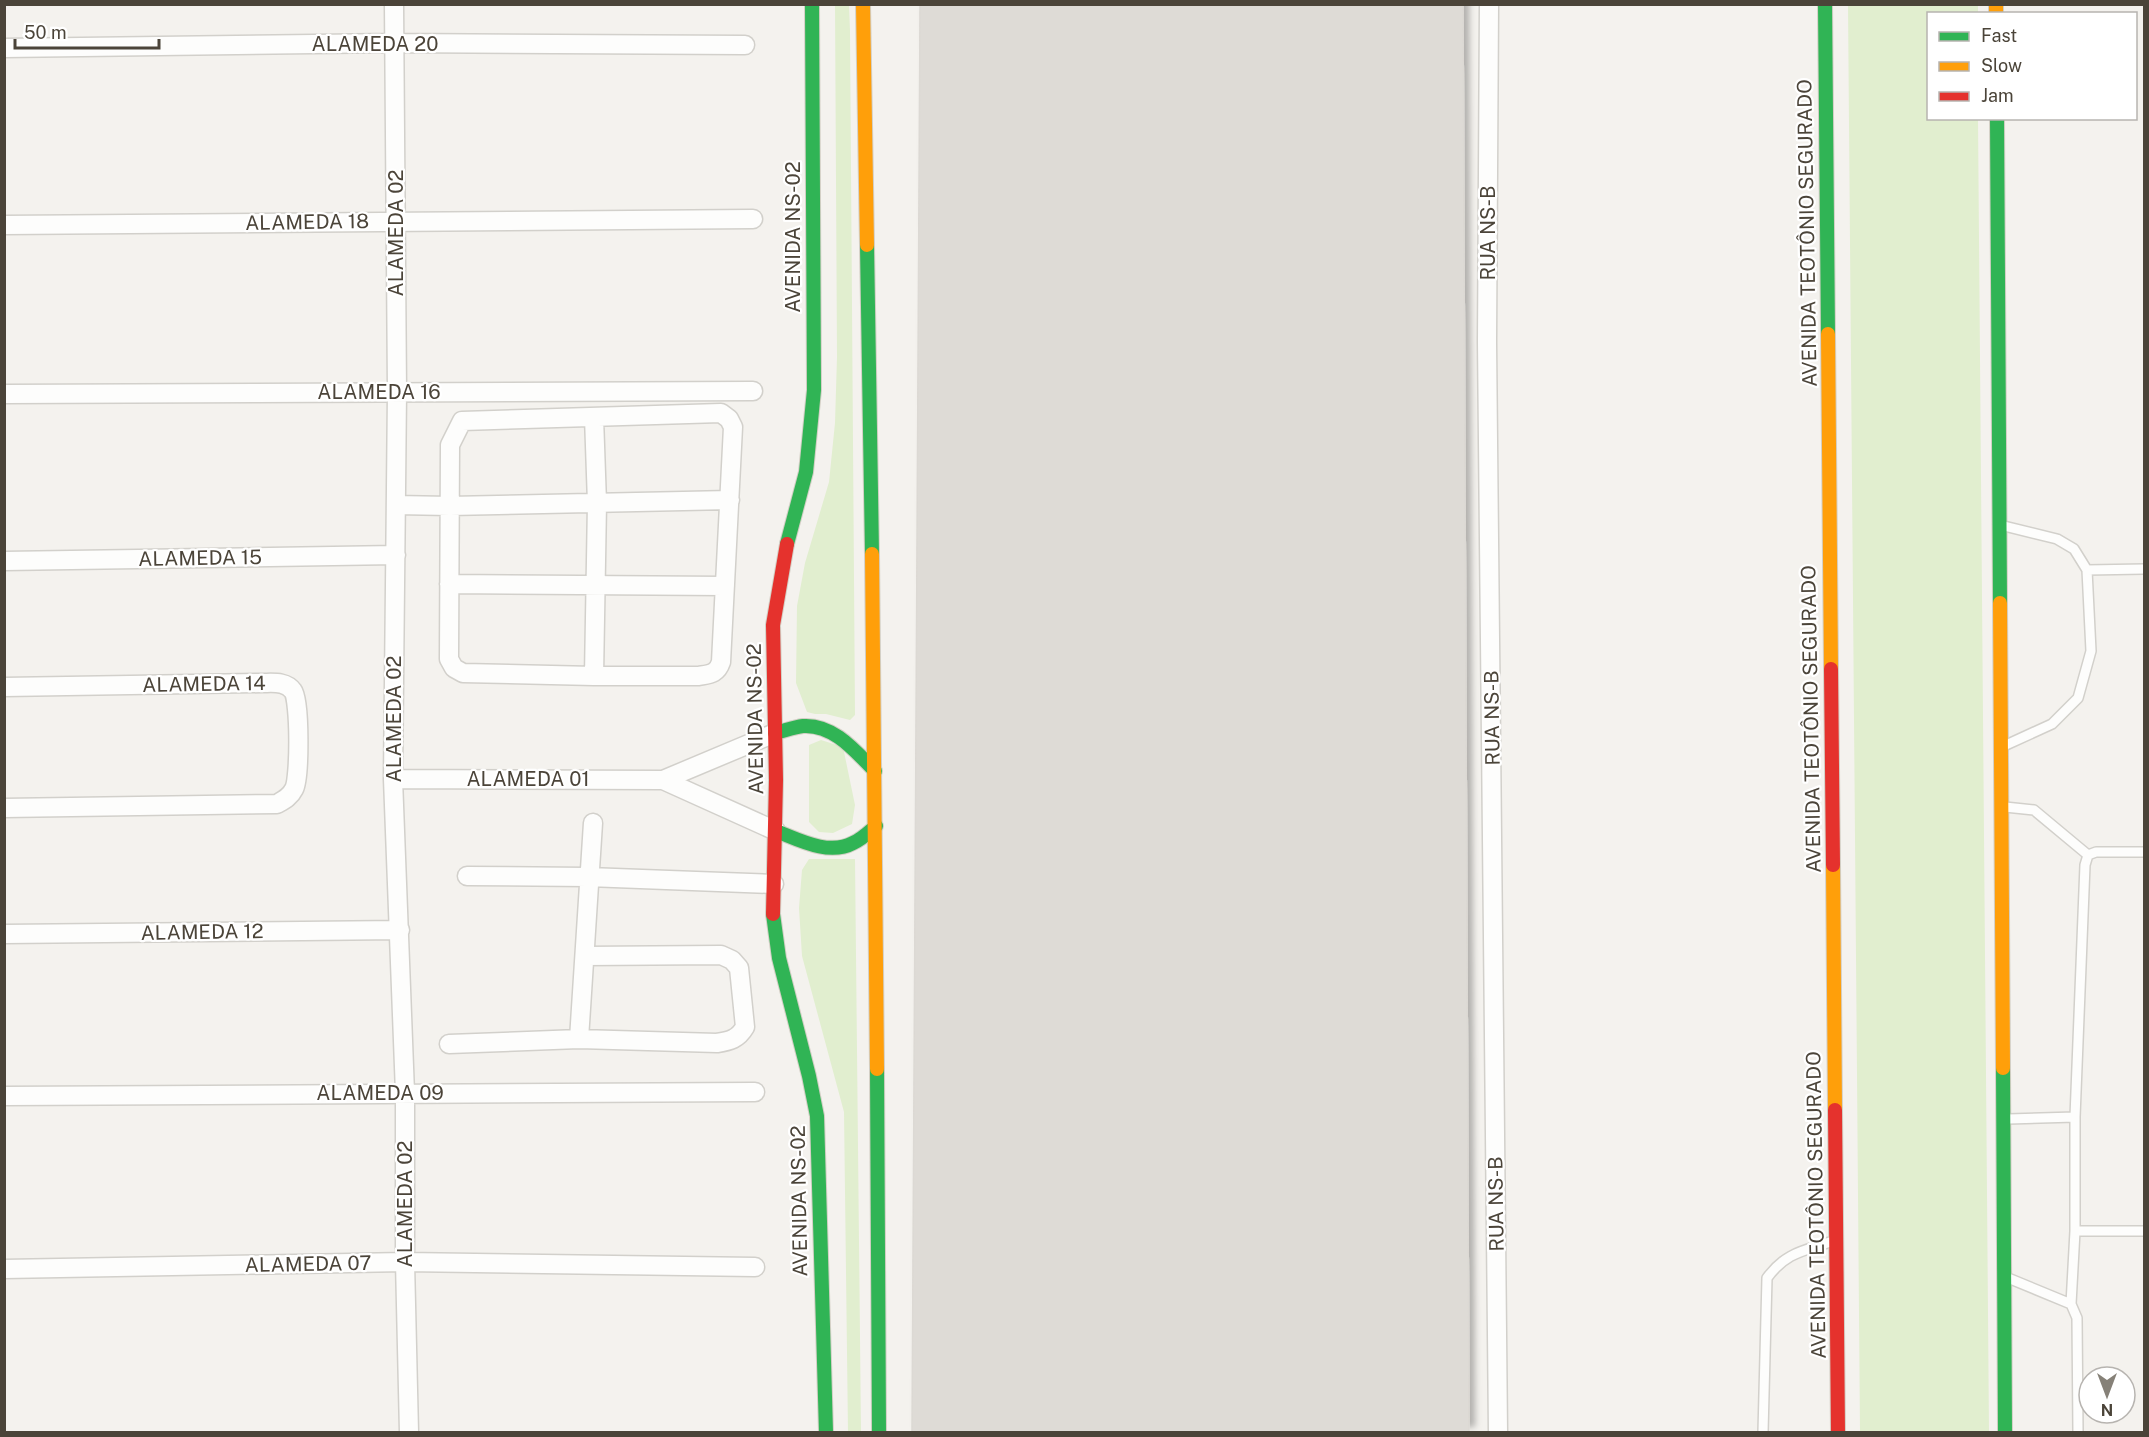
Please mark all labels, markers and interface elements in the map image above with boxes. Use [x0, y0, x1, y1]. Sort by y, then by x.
scale bar [15, 12, 159, 50]
legend [1927, 12, 2137, 120]
text: 50 m [24, 22, 67, 43]
text: Fast [1981, 25, 2017, 46]
street label: ALAMEDA 20 [311, 32, 439, 56]
text: Slow [1981, 55, 2022, 76]
street label: AVENIDA TEOTÔNIO SEGURADO [1792, 79, 1822, 387]
text: Jam [1981, 85, 2014, 106]
street label: AVENIDA NS-02 [781, 161, 805, 313]
street label: ALAMEDA 02 [384, 169, 408, 297]
street label: RUA NS-B [1476, 185, 1500, 281]
street label: ALAMEDA 18 [245, 209, 369, 235]
street label: ALAMEDA 16 [317, 380, 441, 404]
street label: ALAMEDA 15 [138, 545, 262, 571]
street label: AVENIDA TEOTÔNIO SEGURADO [1796, 565, 1826, 873]
street label: AVENIDA NS-02 [742, 643, 768, 795]
street label: ALAMEDA 02 [382, 655, 406, 783]
street label: RUA NS-B [1479, 670, 1505, 766]
street label: ALAMEDA 14 [142, 671, 266, 697]
street label: ALAMEDA 01 [466, 767, 590, 791]
street label: ALAMEDA 12 [140, 919, 264, 945]
street label: AVENIDA TEOTÔNIO SEGURADO [1801, 1051, 1831, 1359]
street label: ALAMEDA 09 [316, 1081, 444, 1105]
street label: AVENIDA NS-02 [786, 1125, 812, 1277]
street label: ALAMEDA 02 [393, 1140, 417, 1268]
street label: RUA NS-B [1483, 1156, 1509, 1252]
street label: ALAMEDA 07 [244, 1251, 372, 1277]
north arrow [2077, 1365, 2137, 1425]
text: N [2101, 1400, 2113, 1419]

